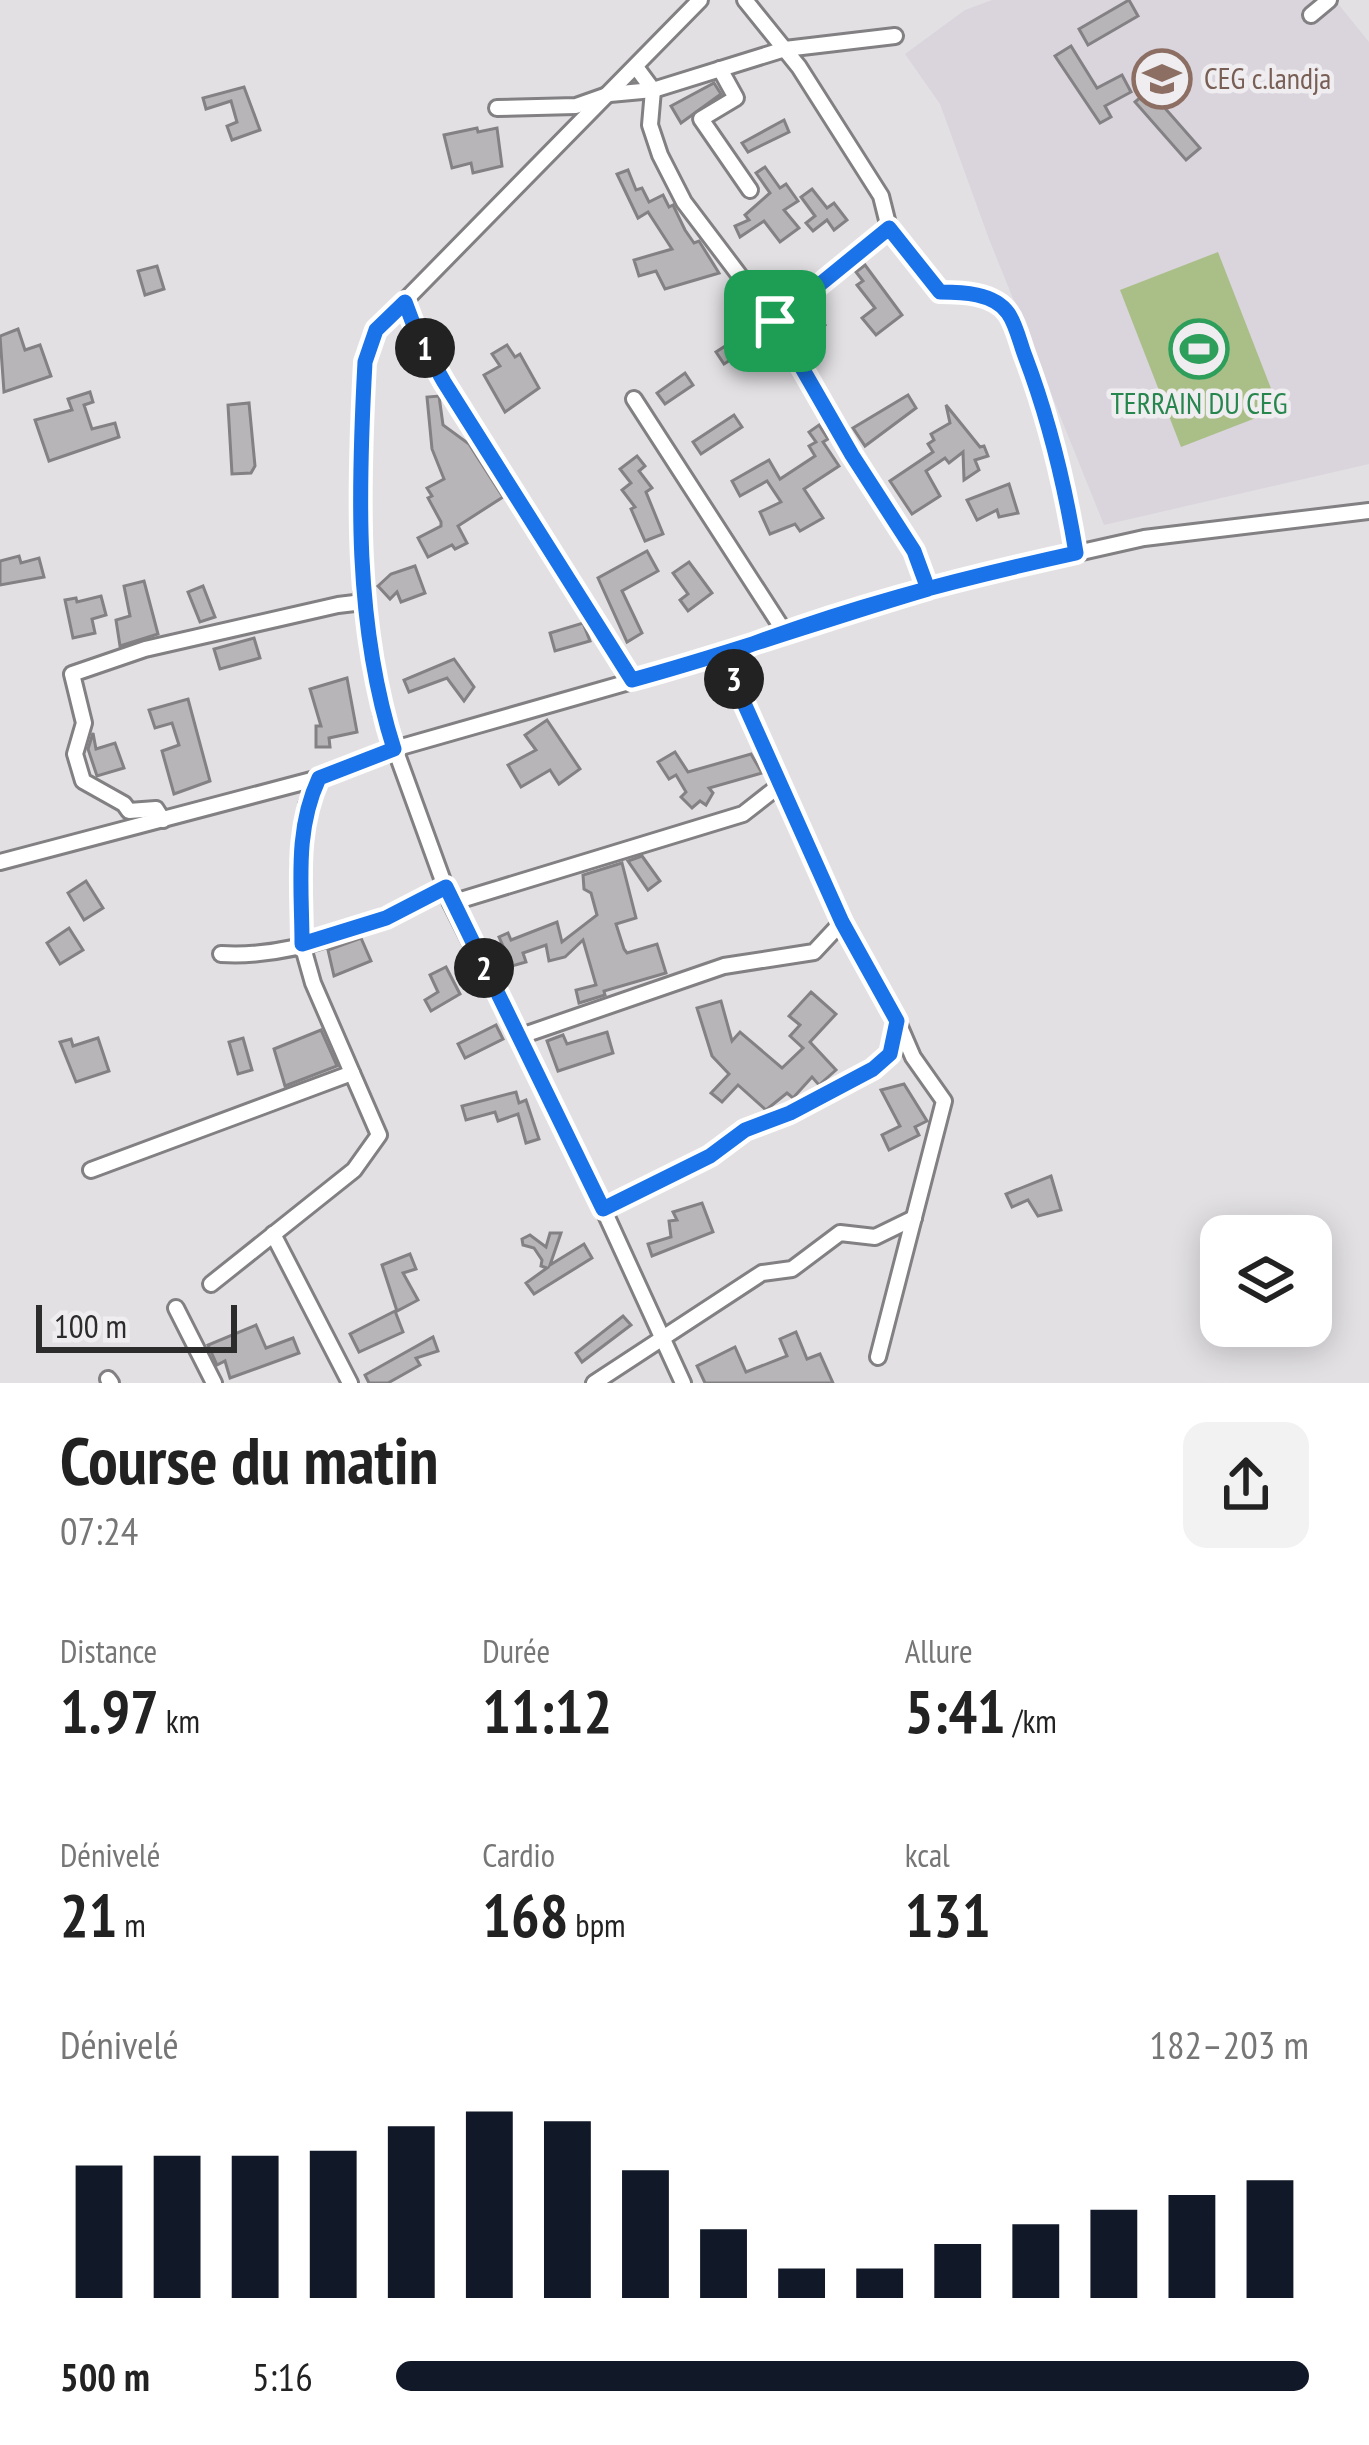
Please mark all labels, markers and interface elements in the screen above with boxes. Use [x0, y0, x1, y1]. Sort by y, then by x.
school or university icon: CEG c.landja [1131, 48, 1193, 110]
place label: CEG c.landja [1204, 58, 1331, 97]
pin [724, 270, 826, 372]
icon: arrive [742, 288, 808, 354]
pin: 1 [395, 318, 455, 378]
sports icon: TERRAIN DU CEG [1168, 318, 1230, 380]
text: 1 [417, 326, 433, 369]
place label: TERRAIN DU CEG [1110, 383, 1288, 422]
pin: 3 [704, 649, 764, 709]
text: 3 [726, 657, 742, 700]
pin: 2 [454, 938, 514, 998]
text: 2 [476, 946, 492, 989]
map controls [1200, 1215, 1332, 1347]
button: layers [1200, 1215, 1332, 1347]
scale bar [36, 1299, 237, 1352]
text: 100 m [54, 1304, 127, 1347]
text: Course du matin [60, 1417, 438, 1502]
button: share [1183, 1422, 1309, 1548]
text: 07:24 [60, 1505, 138, 1556]
text: Distance [60, 1629, 157, 1672]
text: Durée [482, 1629, 550, 1672]
text: Allure [905, 1629, 973, 1672]
text: 1.97 [60, 1672, 159, 1750]
text: 11:12 [482, 1672, 612, 1750]
text: 5:41 [905, 1672, 1006, 1750]
text: km [159, 1699, 200, 1742]
text: /km [1006, 1699, 1057, 1742]
text: Dénivelé [60, 1833, 160, 1876]
text: Cardio [482, 1833, 555, 1876]
text: kcal [905, 1833, 950, 1876]
text: 21 [60, 1876, 117, 1954]
text: 168 [482, 1876, 568, 1954]
text: 131 [905, 1876, 991, 1954]
text: m [117, 1903, 146, 1946]
text: bpm [568, 1903, 626, 1946]
text: Dénivelé [60, 2019, 179, 2070]
text: 182–203 m [1149, 2019, 1309, 2070]
text: 500 m [60, 2351, 150, 2402]
text: 5:16 [252, 2351, 313, 2402]

